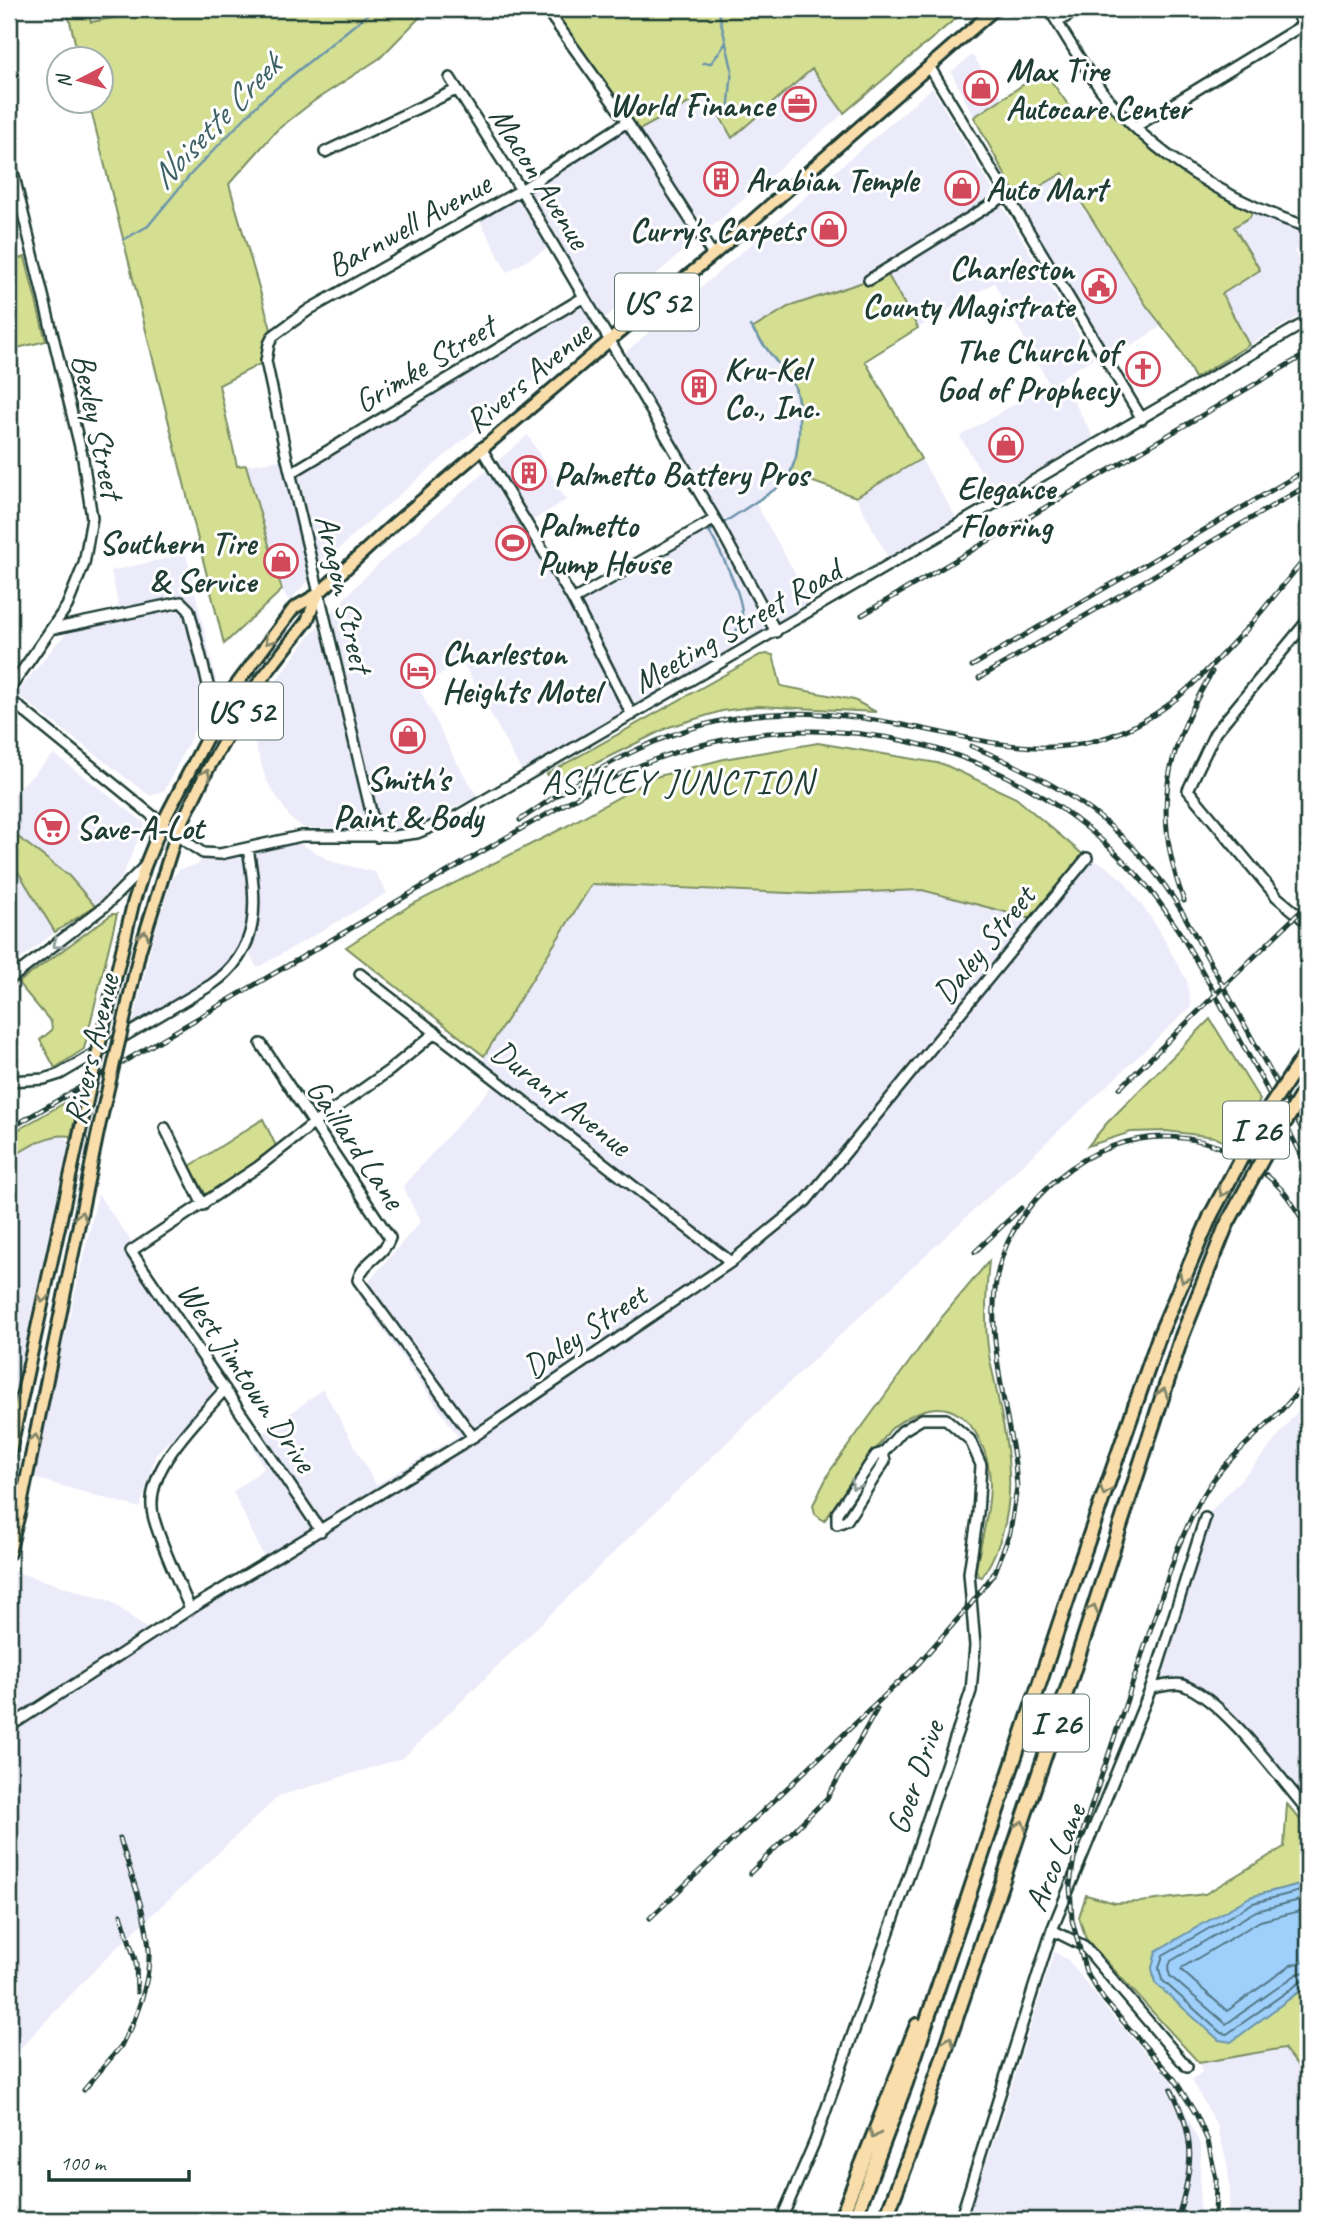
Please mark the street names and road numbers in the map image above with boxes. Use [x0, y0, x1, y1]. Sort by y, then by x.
street label: Macon Avenue [480, 99, 602, 258]
street label: Barnwell Avenue [319, 162, 500, 287]
road number: US 52 [615, 274, 699, 330]
street label: Grimke Street [346, 303, 506, 422]
street label: Rivers Avenue [456, 310, 601, 442]
street label: Bexley Street [62, 350, 135, 506]
street label: Aragon Street [306, 510, 383, 680]
street label: Meeting Street Road [625, 547, 852, 702]
road number: US 52 [199, 682, 283, 740]
street label: Daley Street [923, 875, 1046, 1012]
street label: Rivers Avenue [53, 968, 129, 1128]
street label: Durant Avenue [483, 1030, 642, 1167]
street label: Gaillard Lane [297, 1070, 416, 1219]
road number: I 26 [1223, 1101, 1289, 1158]
street label: Daley Street [515, 1272, 657, 1387]
street label: West Jimtown Drive [168, 1273, 328, 1482]
road number: I 26 [1023, 1694, 1089, 1752]
street label: Goer Drive [876, 1713, 955, 1840]
street label: Arco Lane [1014, 1795, 1096, 1917]

